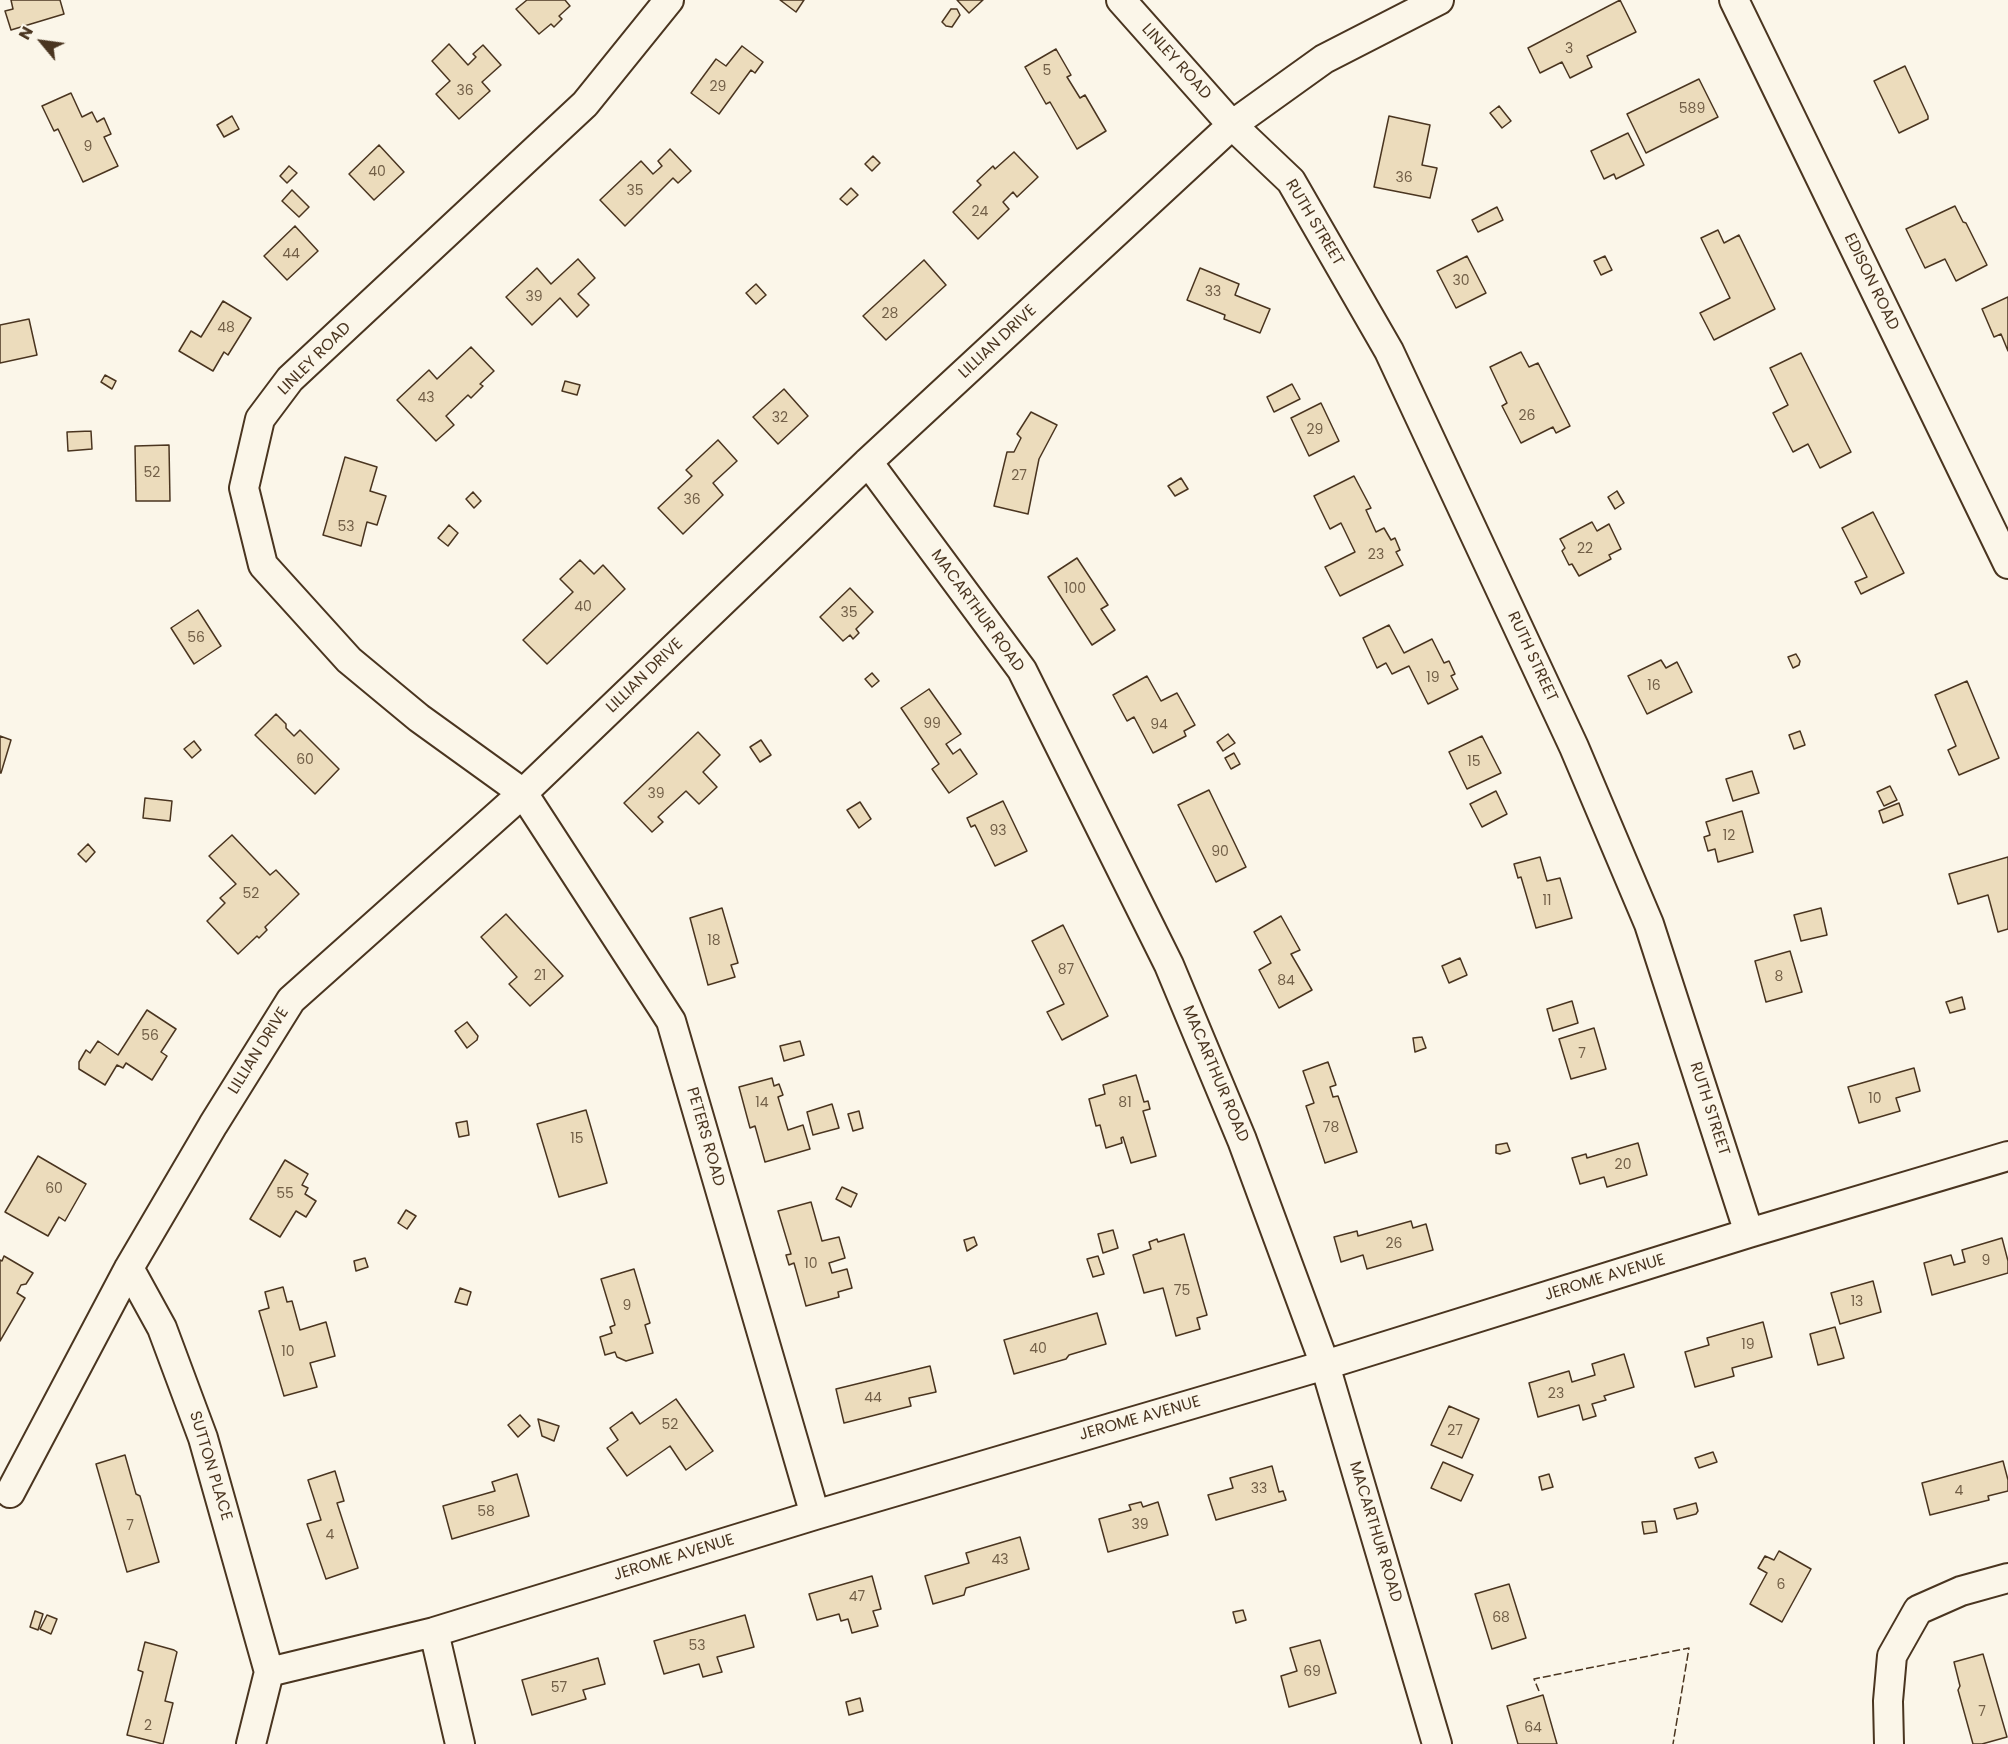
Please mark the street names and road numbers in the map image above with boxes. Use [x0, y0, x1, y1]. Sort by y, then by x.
street label: LINLEY ROAD [1137, 20, 1215, 104]
street label: RUTH STREET [1281, 176, 1347, 270]
street label: EDISON ROAD [1839, 230, 1903, 334]
street label: LILLIAN DRIVE [955, 301, 1041, 383]
street label: LINLEY ROAD [275, 319, 355, 399]
street label: MACARTHUR ROAD [926, 546, 1028, 676]
street label: RUTH STREET [1503, 609, 1561, 705]
street label: LILLIAN DRIVE [603, 635, 687, 717]
street label: MACARTHUR ROAD [1178, 1003, 1252, 1145]
street label: LILLIAN DRIVE [225, 1004, 293, 1098]
street label: RUTH STREET [1685, 1060, 1733, 1158]
street label: PETERS ROAD [682, 1085, 728, 1189]
street label: JEROME AVENUE [1542, 1251, 1668, 1305]
street label: JEROME AVENUE [1077, 1393, 1203, 1445]
street label: SUTTON PLACE [184, 1409, 236, 1523]
street label: MACARTHUR ROAD [1344, 1459, 1406, 1605]
street label: JEROME AVENUE [611, 1531, 737, 1585]

